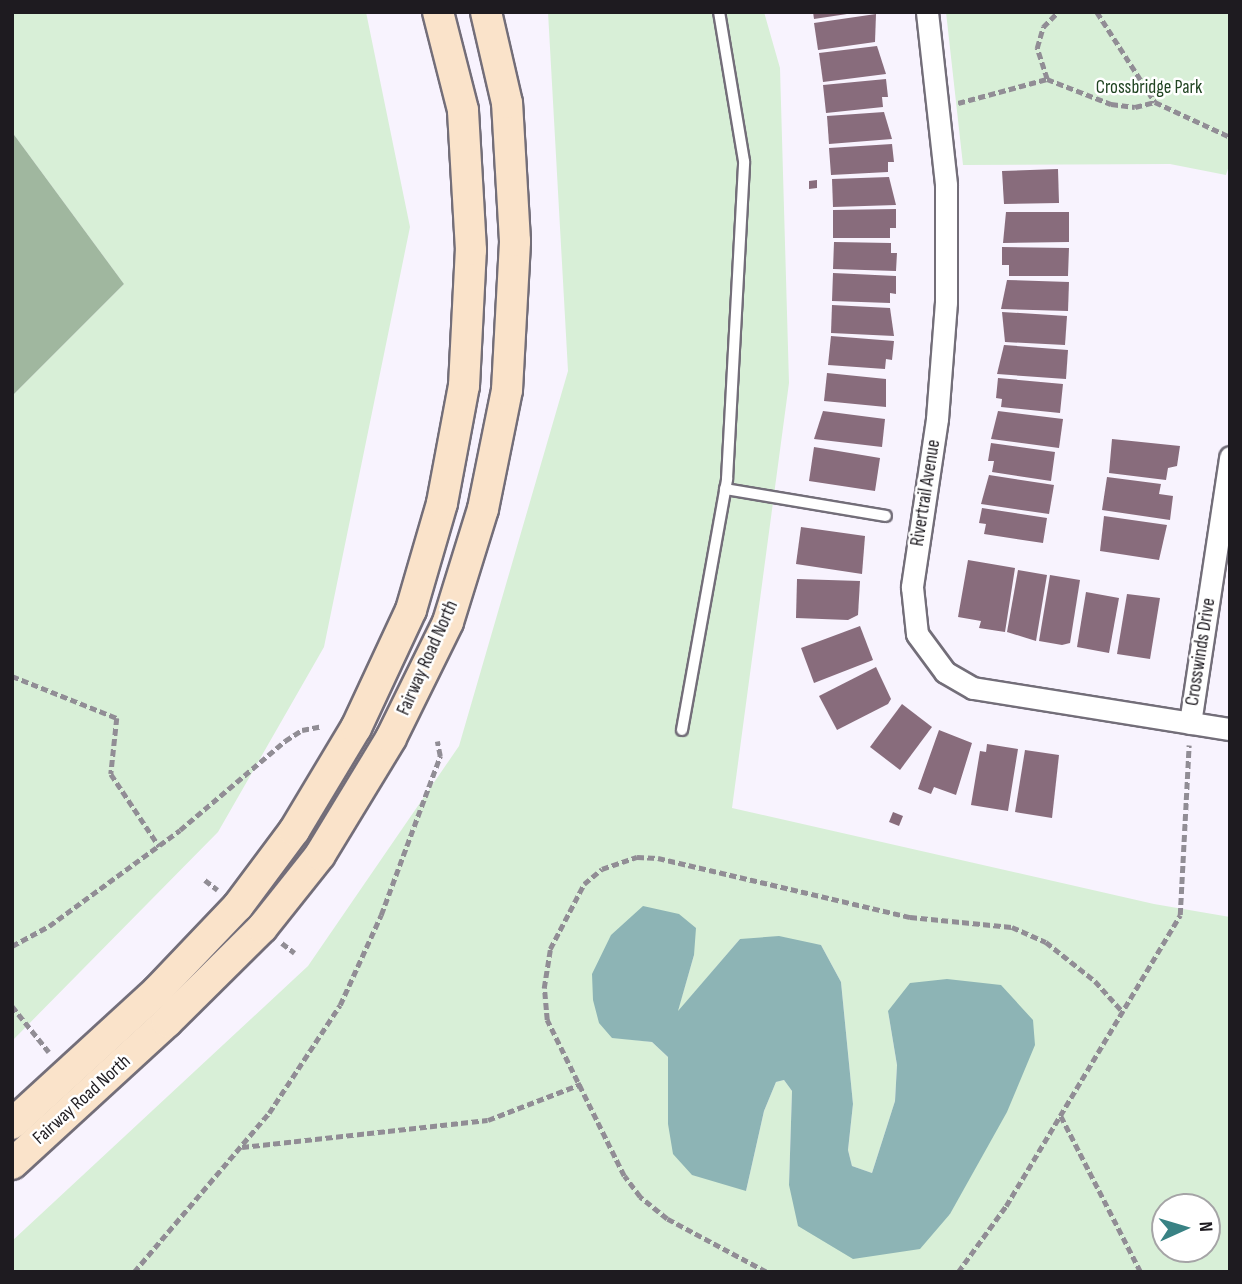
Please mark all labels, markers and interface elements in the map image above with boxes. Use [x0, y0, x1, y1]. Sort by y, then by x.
park label: Crossbridge Park [1096, 77, 1202, 99]
street label: Rivertrail Avenue [906, 438, 946, 548]
street label: Crosswinds Drive [1181, 596, 1221, 708]
street label: Fairway Road North [393, 597, 463, 719]
street label: Fairway Road North [29, 1050, 135, 1150]
north arrow [1151, 1193, 1221, 1263]
text: N [1194, 1221, 1217, 1233]

